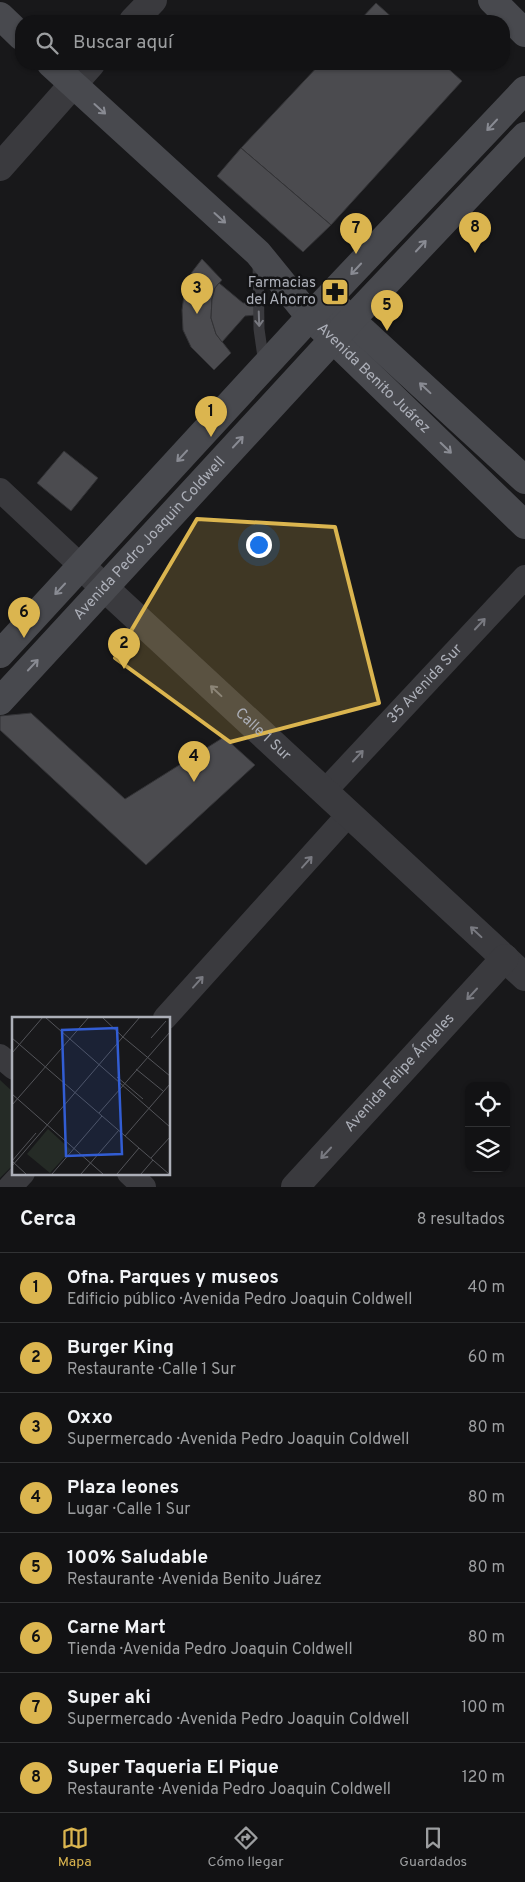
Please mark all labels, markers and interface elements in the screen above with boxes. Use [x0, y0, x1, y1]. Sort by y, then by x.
search box [15, 15, 510, 70]
icon: search [33, 29, 61, 57]
text: Buscar aquí [73, 31, 173, 55]
one-way arrow [93, 103, 106, 114]
one-way arrow [486, 119, 498, 131]
one-way arrow [213, 212, 226, 224]
pin: 8 [459, 212, 491, 253]
pin: 7 [340, 213, 372, 254]
one-way arrow [415, 240, 427, 252]
one-way arrow [350, 262, 362, 275]
pin: 3 [181, 273, 213, 314]
place label: Farmacias del Ahorro [246, 274, 316, 310]
pharmacy icon: Farmacias del Ahorro [320, 277, 350, 307]
pin: 5 [371, 290, 403, 331]
one-way arrow [254, 311, 263, 327]
street label: Avenida Benito Juárez [313, 319, 434, 438]
one-way arrow [418, 382, 431, 394]
pin: 1 [195, 396, 227, 437]
one-way arrow [232, 436, 244, 449]
one-way arrow [439, 442, 452, 454]
one-way arrow [176, 450, 188, 463]
street label: Avenida Pedro Joaquin Coldwell [70, 453, 230, 624]
your location [246, 532, 272, 558]
one-way arrow [54, 582, 66, 595]
pin: 6 [8, 597, 40, 638]
one-way arrow [474, 618, 486, 631]
pin: 2 [108, 628, 140, 669]
street label: 35 Avenida Sur [383, 640, 467, 728]
one-way arrow [27, 659, 39, 671]
one-way arrow [209, 685, 222, 697]
street label: Calle 1 Sur [231, 704, 295, 765]
pin: 4 [178, 741, 210, 782]
one-way arrow [351, 750, 363, 763]
one-way arrow [301, 855, 312, 868]
one-way arrow [470, 926, 483, 938]
one-way arrow [192, 976, 203, 989]
one-way arrow [466, 988, 478, 1001]
street label: Avenida Felipe Ángeles [341, 1009, 459, 1136]
inset map [12, 1017, 170, 1174]
map controls [465, 1082, 510, 1172]
button: locate [465, 1082, 510, 1127]
button: layers [465, 1127, 510, 1172]
one-way arrow [321, 1146, 332, 1159]
text: Cerca [20, 1206, 76, 1233]
text: 8 resultados [417, 1210, 505, 1230]
text: Ofna. Parques y museos [67, 1266, 279, 1290]
text: 1 [33, 1278, 39, 1298]
text: 40 m [467, 1278, 505, 1298]
text: Edificio público · Avenida Pedro Joaquin Coldwell [67, 1290, 412, 1310]
text: Burger King [67, 1336, 174, 1360]
text: 2 [31, 1348, 41, 1368]
text: 60 m [468, 1348, 505, 1368]
text: Restaurante · Calle 1 Sur [67, 1360, 236, 1380]
text: Oxxo [67, 1406, 113, 1430]
text: 3 [31, 1418, 41, 1438]
text: 80 m [468, 1418, 505, 1438]
text: Supermercado · Avenida Pedro Joaquin Coldwell [67, 1430, 410, 1450]
text: Plaza leones [67, 1476, 179, 1500]
text: 4 [31, 1488, 41, 1508]
text: 80 m [468, 1488, 505, 1508]
text: Lugar · Calle 1 Sur [67, 1500, 191, 1520]
text: 100% Saludable [67, 1546, 208, 1570]
text: 5 [31, 1558, 41, 1578]
text: 80 m [468, 1558, 505, 1578]
text: Restaurante · Avenida Benito Juárez [67, 1570, 322, 1590]
text: Carne Mart [67, 1616, 166, 1640]
text: 6 [31, 1628, 41, 1648]
text: 80 m [468, 1628, 505, 1648]
text: Tienda · Avenida Pedro Joaquin Coldwell [67, 1640, 353, 1660]
text: Super aki [67, 1686, 151, 1710]
text: 7 [32, 1698, 40, 1718]
text: 100 m [461, 1698, 505, 1718]
text: Supermercado · Avenida Pedro Joaquin Coldwell [67, 1710, 410, 1730]
text: Super Taqueria El Pique [67, 1756, 279, 1780]
text: 8 [31, 1768, 41, 1788]
text: 120 m [462, 1768, 505, 1788]
text: Restaurante · Avenida Pedro Joaquin Coldwell [67, 1780, 391, 1800]
tab: Mapa [58, 1824, 92, 1871]
tab: Cómo llegar [207, 1824, 284, 1871]
tab: Guardados [399, 1824, 467, 1871]

